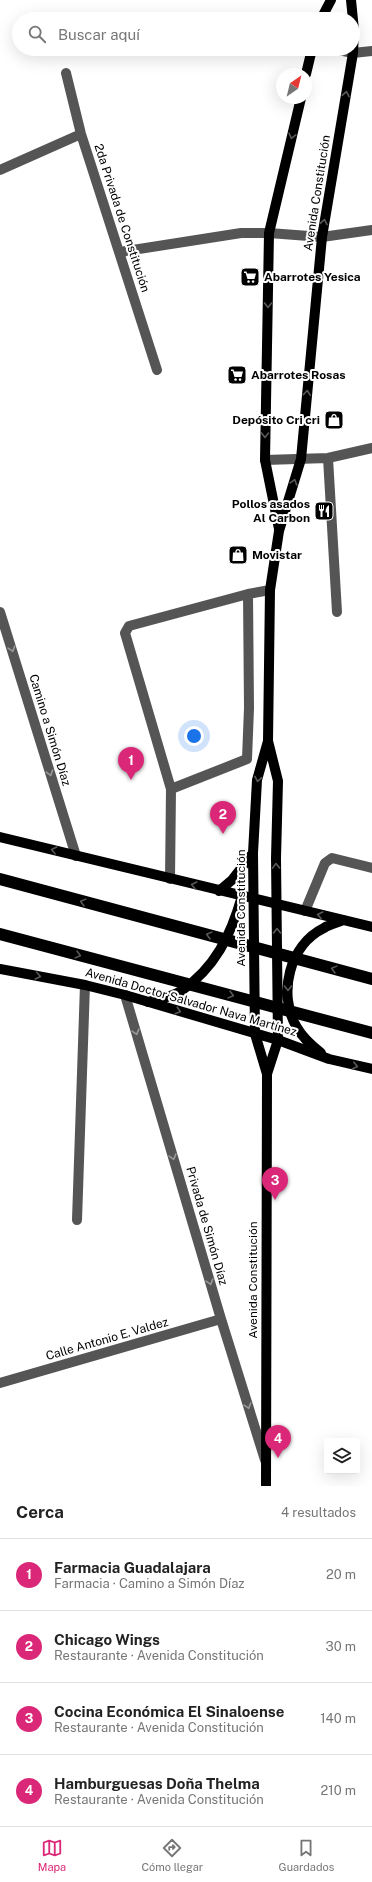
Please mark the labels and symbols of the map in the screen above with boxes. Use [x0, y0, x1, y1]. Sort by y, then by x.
north arrow [276, 68, 312, 104]
one-way arrow [341, 90, 350, 97]
one-way arrow [288, 133, 296, 139]
street label: Avenida Constitución [301, 134, 333, 252]
street label: 2da Privada de Constitución [91, 142, 153, 294]
one-way arrow [320, 219, 328, 225]
supermarket icon: Abarrotes Yesica [239, 266, 261, 288]
place label: Abarrotes Yesica [264, 270, 361, 284]
one-way arrow [264, 302, 272, 308]
supermarket icon: Abarrotes Rosas [226, 364, 248, 386]
place label: Abarrotes Rosas [251, 368, 345, 382]
one-way arrow [302, 390, 311, 396]
shop icon: Depósito Cri cri [323, 409, 345, 431]
place label: Depósito Cri cri [232, 413, 320, 427]
one-way arrow [261, 432, 269, 438]
one-way arrow [289, 478, 298, 485]
place label: Pollos asados Al Carbon [232, 497, 310, 525]
restaurant icon: Pollos asados Al Carbon [313, 500, 335, 522]
shop icon: Movistar [227, 544, 249, 566]
place label: Movistar [252, 548, 302, 562]
one-way arrow [7, 645, 15, 652]
street label: Camino a Simón Díaz [26, 672, 74, 788]
your location [184, 726, 204, 746]
pin: 1 [118, 747, 144, 780]
one-way arrow [45, 769, 54, 776]
one-way arrow [254, 776, 262, 782]
pin: 2 [210, 801, 236, 834]
one-way arrow [51, 847, 57, 855]
street label: Avenida Constitución [234, 849, 248, 967]
one-way arrow [272, 863, 280, 869]
one-way arrow [191, 881, 197, 889]
one-way arrow [80, 898, 86, 906]
one-way arrow [317, 911, 324, 919]
one-way arrow [273, 928, 281, 934]
one-way arrow [206, 931, 213, 940]
one-way arrow [75, 950, 82, 959]
street label: Avenida Doctor Salvador Nava Martínez [84, 965, 298, 1039]
one-way arrow [331, 965, 338, 974]
one-way arrow [35, 971, 41, 980]
one-way arrow [284, 985, 292, 991]
one-way arrow [228, 991, 234, 999]
one-way arrow [174, 1006, 181, 1015]
one-way arrow [131, 1029, 140, 1036]
one-way arrow [352, 1061, 359, 1069]
one-way arrow [168, 1153, 177, 1160]
street label: Privada de Simón Díaz [183, 1165, 231, 1287]
pin: 3 [262, 1167, 288, 1200]
street label: Avenida Constitución [246, 1221, 260, 1339]
one-way arrow [205, 1278, 214, 1285]
street label: Calle Antonio E. Valdez [44, 1315, 170, 1363]
one-way arrow [243, 1402, 252, 1409]
pin: 4 [265, 1425, 291, 1458]

